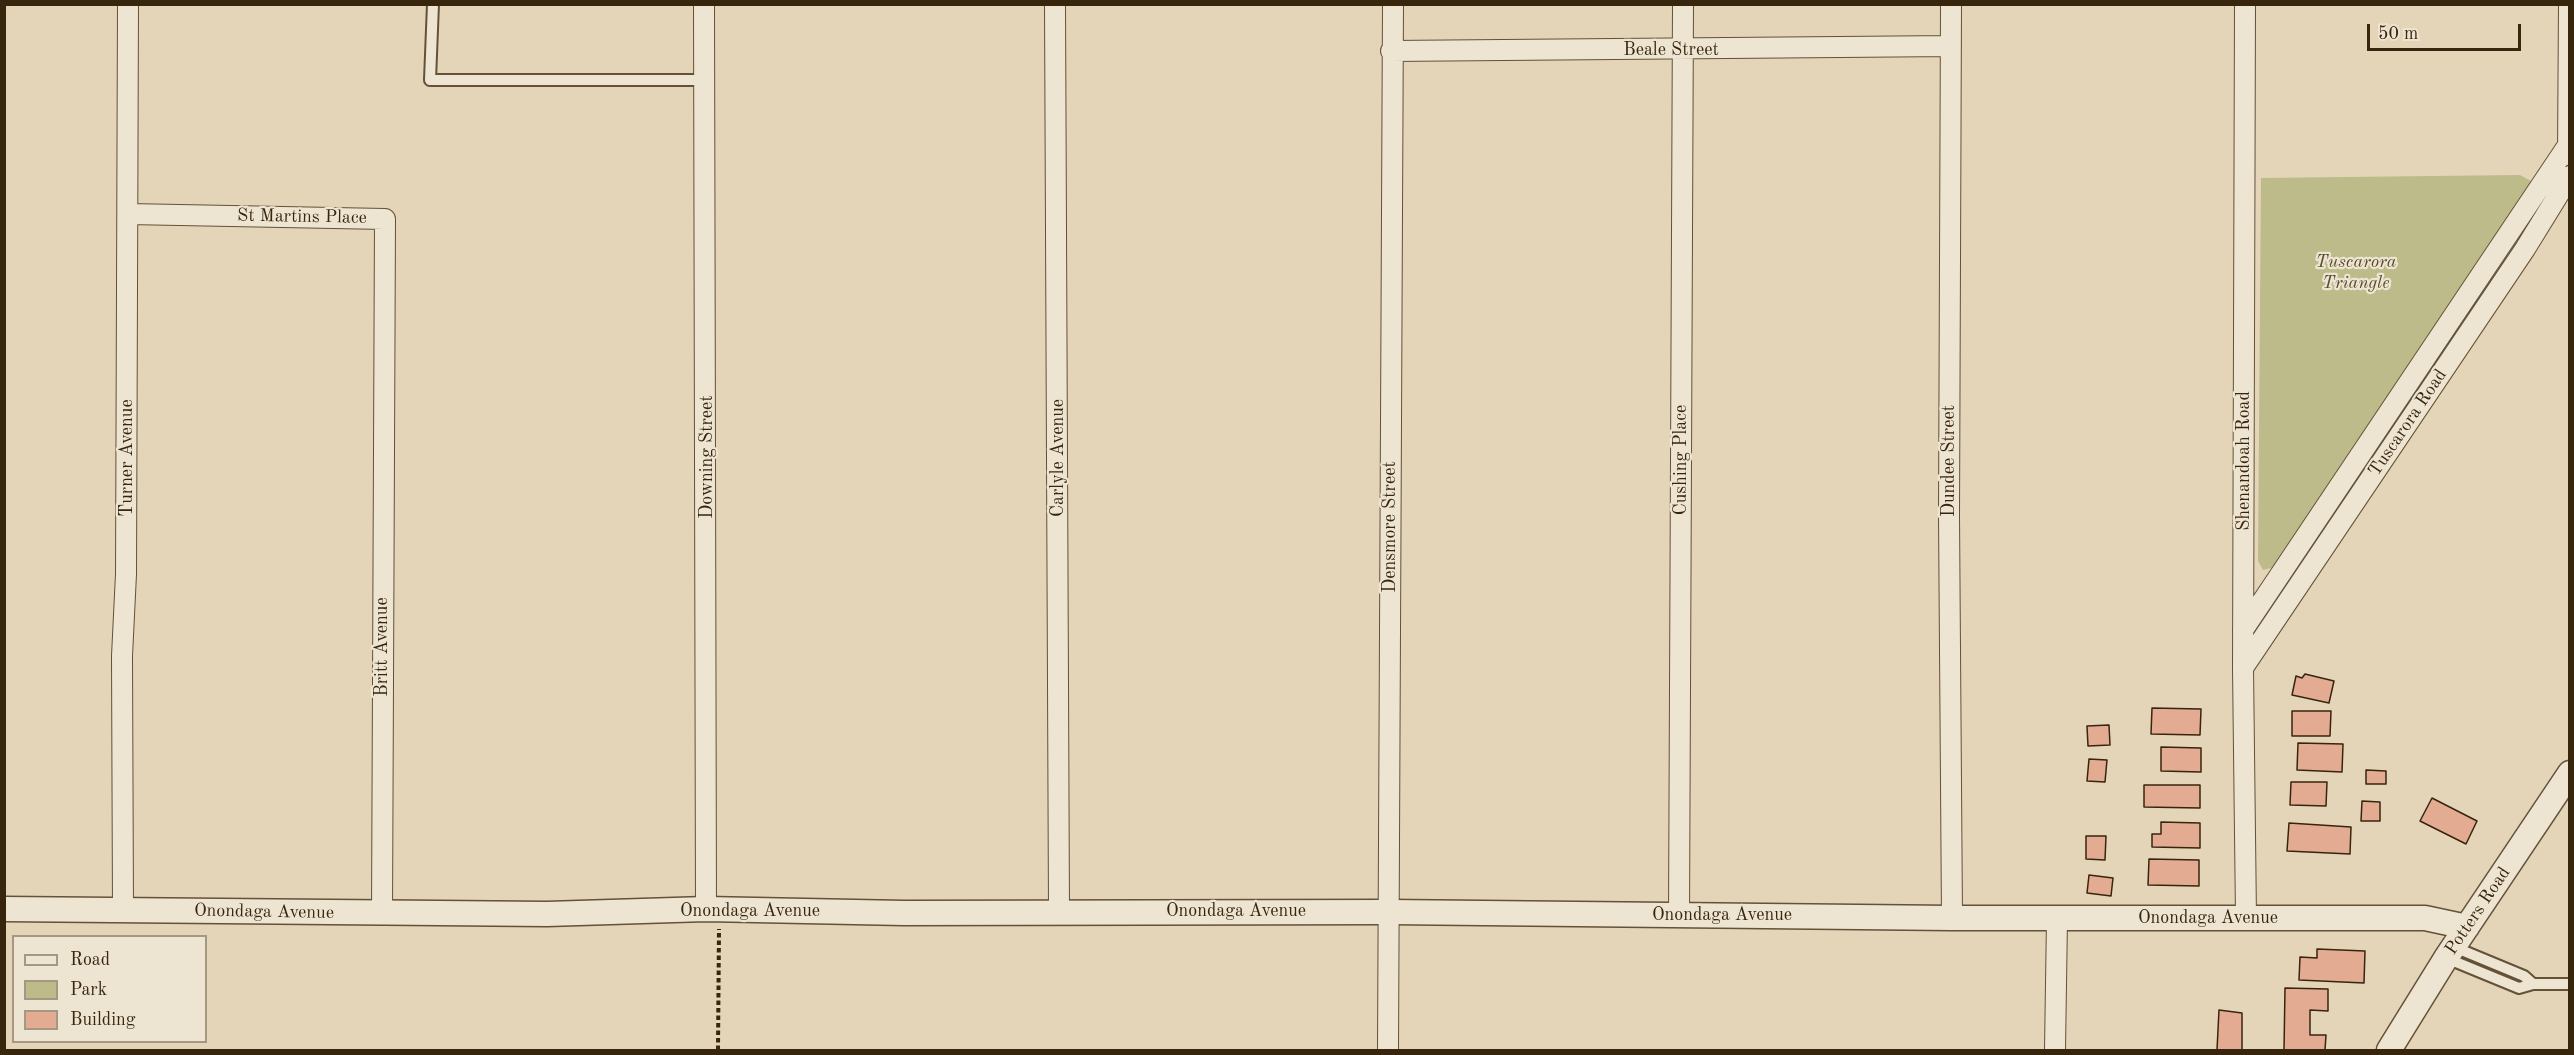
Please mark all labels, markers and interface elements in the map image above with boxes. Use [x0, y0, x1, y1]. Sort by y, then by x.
scale bar [2370, 12, 2524, 50]
text: 50 m [2378, 25, 2418, 43]
street label: Beale Street [1623, 39, 1719, 61]
street label: St Martins Place [237, 205, 367, 229]
park label: Tuscarora Triangle [2316, 251, 2396, 294]
street label: Tuscarora Road [2364, 365, 2452, 481]
street label: Shenandoah Road [2233, 391, 2255, 531]
street label: Downing Street [696, 395, 718, 519]
street label: Turner Avenue [116, 399, 138, 517]
street label: Carlyle Avenue [1047, 399, 1069, 517]
street label: Cushing Place [1670, 405, 1692, 515]
street label: Dundee Street [1938, 405, 1960, 517]
street label: Densmore Street [1379, 461, 1401, 593]
street label: Britt Avenue [371, 597, 393, 697]
street label: Potters Road [2441, 863, 2515, 959]
street label: Onondaga Avenue [194, 900, 334, 924]
street label: Onondaga Avenue [680, 900, 820, 922]
street label: Onondaga Avenue [1166, 900, 1306, 922]
street label: Onondaga Avenue [1652, 904, 1792, 926]
street label: Onondaga Avenue [2138, 907, 2278, 929]
legend [12, 935, 207, 1043]
text: Road [70, 951, 110, 969]
text: Park [70, 981, 107, 999]
text: Building [70, 1011, 135, 1029]

